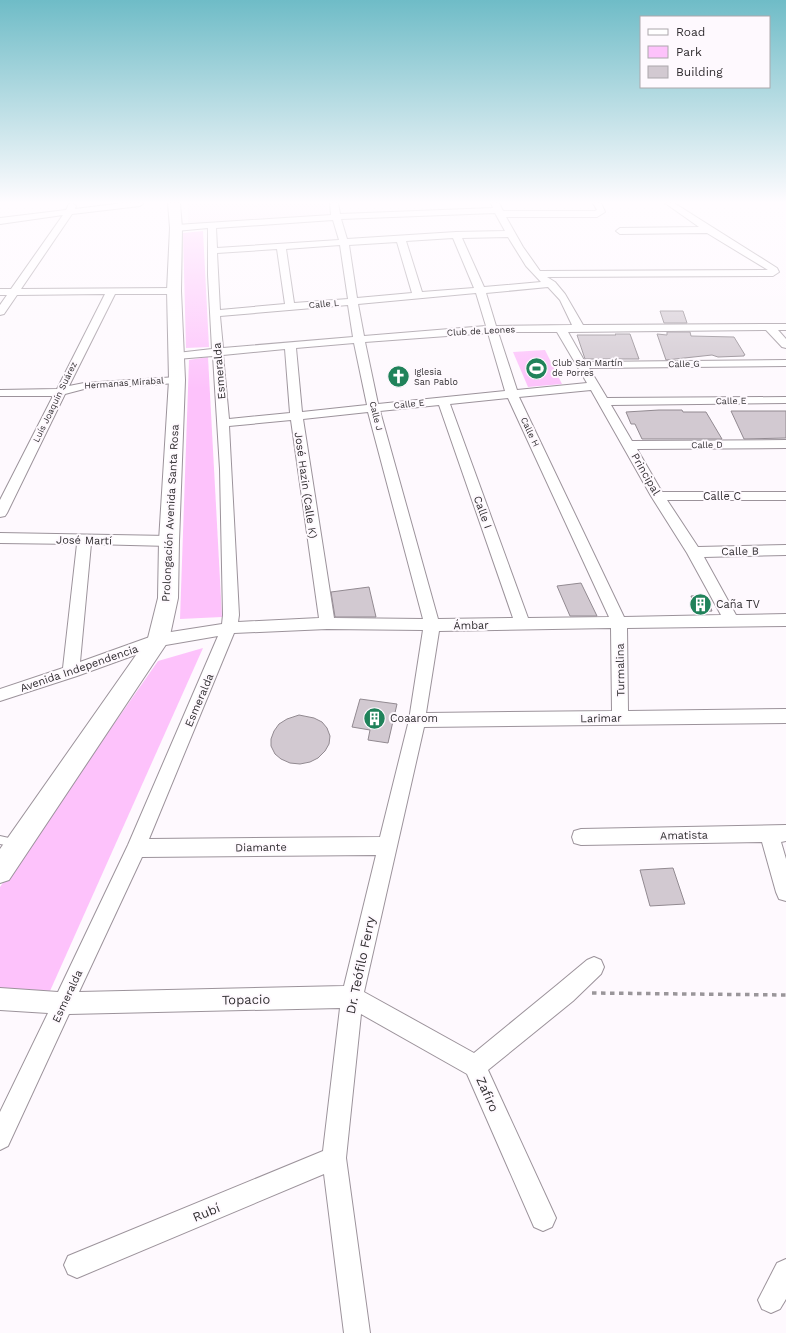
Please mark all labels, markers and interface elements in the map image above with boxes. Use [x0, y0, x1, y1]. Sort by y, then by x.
legend [640, 16, 770, 88]
text: Road [676, 25, 705, 39]
text: Park [676, 45, 702, 59]
text: Building [676, 65, 723, 79]
street label: Calle L [308, 298, 340, 310]
street label: Club de Leones [447, 324, 516, 338]
street label: Esmeralda [211, 342, 228, 400]
sports icon: Club San Martín de Porres [524, 355, 550, 381]
place label: Club San Martín de Porres [552, 358, 622, 378]
street label: Calle G [668, 359, 700, 369]
street label: Luís Joaquín Suárez [31, 360, 79, 444]
church icon: Iglesia San Pablo [386, 364, 412, 390]
place label: Iglesia San Pablo [414, 367, 458, 387]
street label: Hermanas Mirabal [84, 375, 164, 391]
street label: Calle E [716, 396, 747, 406]
street label: Calle E [393, 397, 425, 411]
street label: Calle J [368, 400, 384, 432]
street label: Calle H [519, 416, 541, 448]
street label: Prolongación Avenida Santa Rosa [159, 424, 182, 602]
street label: José Hazin (Calle K) [292, 431, 319, 539]
street label: Calle D [691, 440, 723, 450]
street label: Principal [628, 451, 663, 498]
street label: Calle C [703, 490, 742, 503]
street label: Calle I [471, 494, 494, 530]
street label: José Martí [56, 534, 112, 547]
street label: Calle B [721, 545, 759, 558]
building icon: Caña TV [688, 591, 714, 617]
place label: Caña TV [716, 598, 760, 611]
street label: Ámbar [453, 618, 489, 632]
street label: Avenida Independencia [18, 642, 140, 695]
street label: Turmalina [614, 643, 627, 697]
street label: Esmeralda [182, 672, 217, 729]
building icon: Coaarom [361, 705, 387, 731]
place label: Coaarom [390, 712, 438, 725]
street label: Larimar [580, 712, 622, 725]
street label: Amatista [660, 829, 708, 842]
street label: Diamante [235, 841, 287, 854]
street label: Dr. Teófilo Ferry [343, 915, 378, 1015]
street label: Esmeralda [50, 968, 85, 1025]
street label: Topacio [222, 992, 270, 1007]
street label: Zafiro [473, 1074, 502, 1114]
street label: Rubí [190, 1200, 223, 1225]

